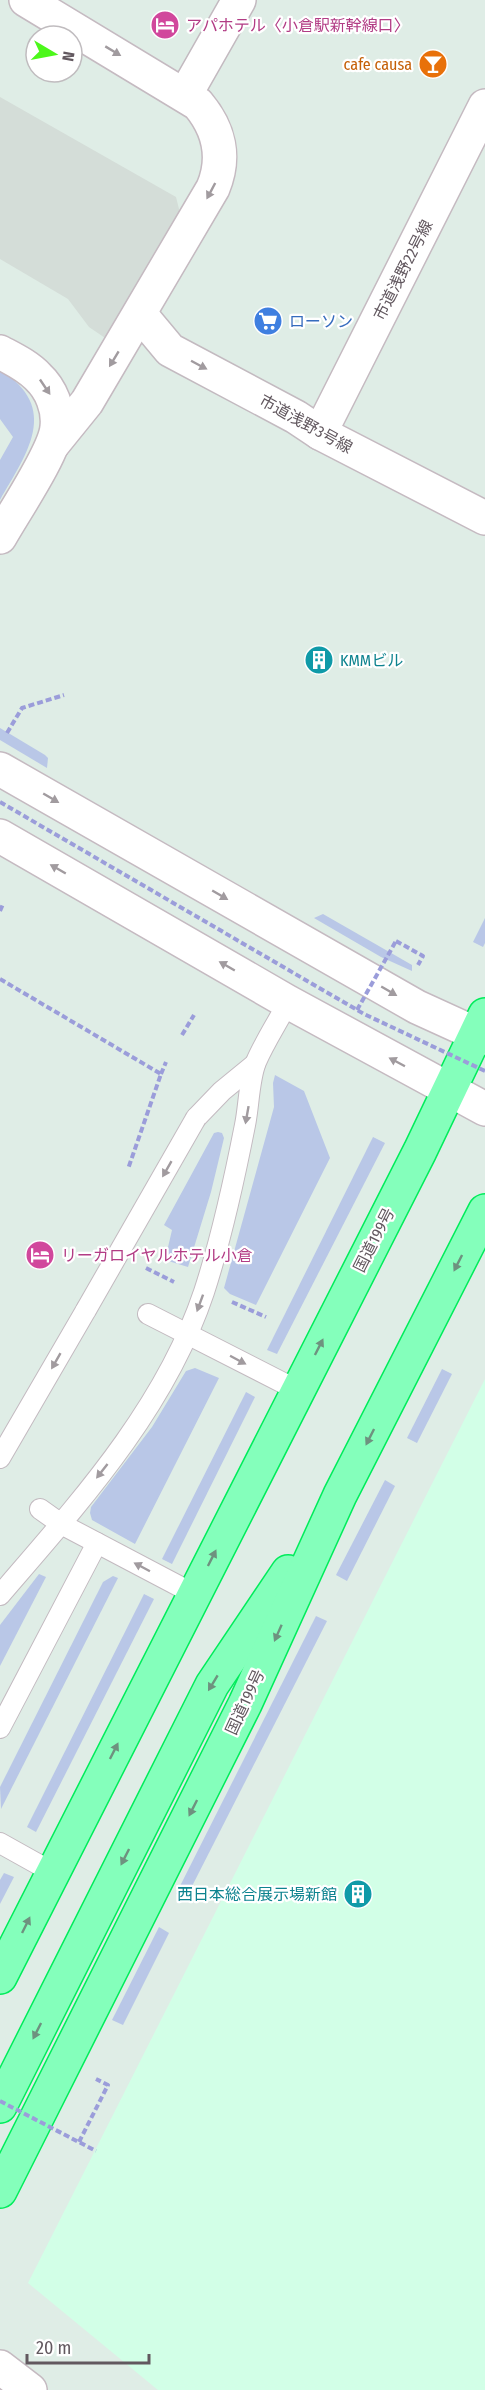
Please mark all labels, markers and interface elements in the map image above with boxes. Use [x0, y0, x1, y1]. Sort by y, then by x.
hotel icon: アパホテル〈小倉駅新幹線口〉 [149, 9, 181, 41]
place label: アパホテル〈小倉駅新幹線口〉 [186, 16, 410, 35]
north arrow [24, 24, 84, 84]
one-way arrow [105, 46, 121, 57]
bar icon: cafe causa [417, 48, 449, 80]
text: N [58, 50, 78, 63]
place label: cafe causa [344, 55, 412, 74]
one-way arrow [206, 182, 216, 199]
street label: 市道浅野22号線 [370, 217, 436, 323]
supermarket icon: ローソン [252, 305, 284, 337]
place label: ローソン [289, 312, 353, 331]
one-way arrow [108, 351, 119, 367]
one-way arrow [190, 360, 207, 370]
one-way arrow [40, 379, 51, 395]
street label: 市道浅野3号線 [256, 391, 356, 457]
building icon: KMMビル [303, 644, 335, 676]
place label: KMMビル [340, 651, 403, 670]
one-way arrow [43, 793, 60, 803]
one-way arrow [49, 864, 66, 874]
one-way arrow [212, 889, 228, 900]
one-way arrow [219, 961, 235, 972]
one-way arrow [381, 986, 397, 997]
one-way arrow [388, 1057, 405, 1067]
one-way arrow [242, 1105, 251, 1124]
one-way arrow [162, 1161, 172, 1178]
street label: 国道199号 [350, 1205, 398, 1275]
hotel icon: リーガロイヤルホテル小倉 [24, 1239, 56, 1271]
place label: リーガロイヤルホテル小倉 [61, 1246, 253, 1265]
one-way arrow [454, 1255, 463, 1272]
one-way arrow [194, 1295, 204, 1313]
one-way arrow [314, 1338, 324, 1356]
one-way arrow [51, 1353, 62, 1369]
one-way arrow [229, 1355, 246, 1365]
one-way arrow [365, 1428, 375, 1446]
one-way arrow [96, 1463, 108, 1479]
one-way arrow [207, 1550, 217, 1567]
one-way arrow [133, 1562, 150, 1572]
one-way arrow [273, 1624, 282, 1641]
street label: 国道199号 [222, 1666, 268, 1738]
one-way arrow [208, 1675, 219, 1691]
one-way arrow [109, 1742, 119, 1759]
one-way arrow [188, 1800, 198, 1817]
one-way arrow [120, 1849, 130, 1866]
building icon: 西日本総合展示場新館 [342, 1878, 374, 1910]
place label: 西日本総合展示場新館 [177, 1885, 337, 1904]
one-way arrow [21, 1916, 31, 1933]
one-way arrow [33, 2023, 42, 2040]
scale bar [27, 2327, 148, 2365]
text: 20 m [36, 2337, 71, 2359]

